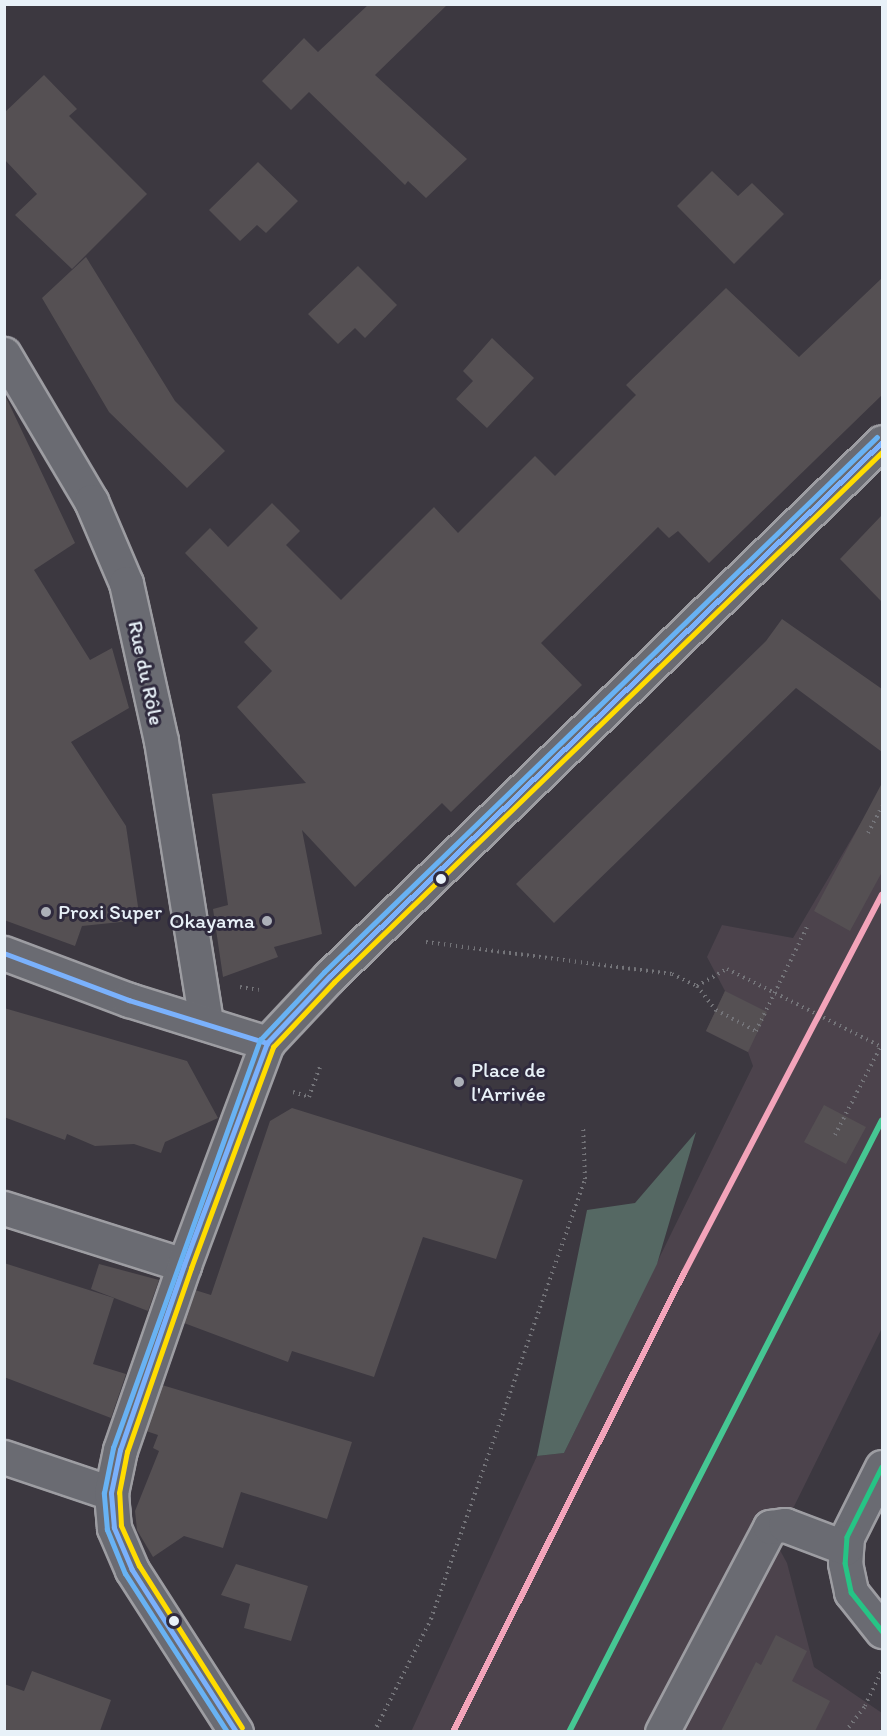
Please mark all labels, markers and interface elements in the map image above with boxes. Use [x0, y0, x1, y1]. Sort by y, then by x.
street label: Rue du Rôle [123, 618, 169, 728]
unlabelled marker [435, 873, 447, 885]
place label: Proxi Super [58, 899, 162, 925]
marker: Proxi Super [39, 905, 53, 919]
place label: Okayama [169, 908, 255, 934]
marker: Okayama [260, 914, 274, 928]
place label: Place de l'Arrivée [471, 1057, 546, 1107]
marker: Place de l'Arrivée [452, 1075, 466, 1089]
unlabelled marker [168, 1615, 180, 1627]

